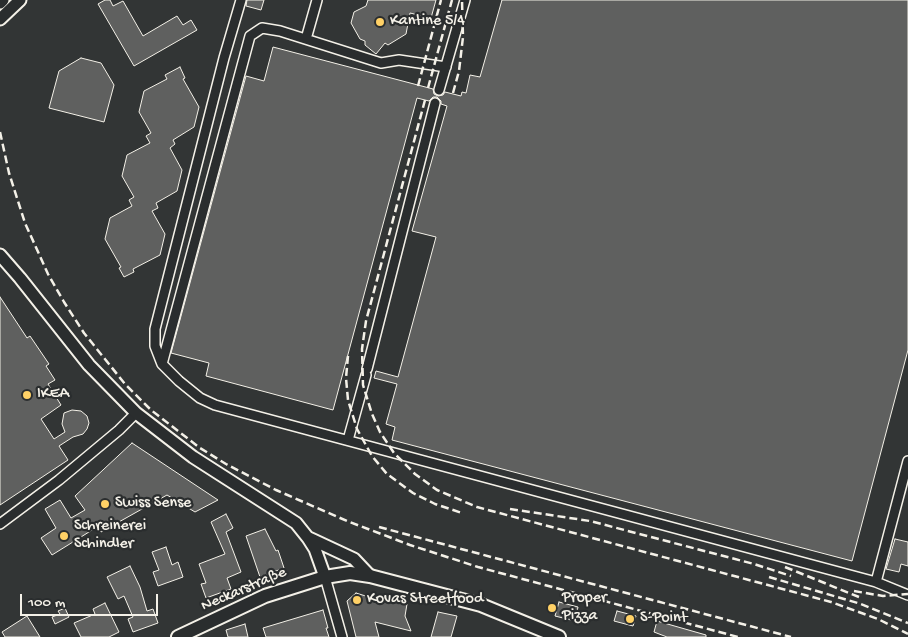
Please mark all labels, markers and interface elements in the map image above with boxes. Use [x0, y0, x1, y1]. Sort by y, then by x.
place label: Kantine 5/4 [390, 12, 465, 32]
marker: Kantine 5/4 [374, 16, 386, 28]
place label: IKEA [37, 385, 69, 405]
marker: IKEA [21, 389, 33, 401]
place label: Swiss Sense [115, 494, 191, 514]
marker: Swiss Sense [99, 498, 111, 510]
place label: Schreinerei Schindler [74, 517, 146, 555]
marker: Schreinerei Schindler [58, 530, 70, 542]
street label: Neckarstraße [198, 563, 290, 617]
scale bar [22, 584, 160, 616]
place label: Proper Pizza [562, 589, 607, 627]
place label: Kovas Streetfood [367, 590, 483, 610]
text: 100 m [28, 594, 65, 612]
marker: Kovas Streetfood [351, 594, 363, 606]
marker: Proper Pizza [546, 602, 558, 614]
place label: S-Point [640, 609, 687, 629]
marker: S-Point [624, 613, 636, 625]

